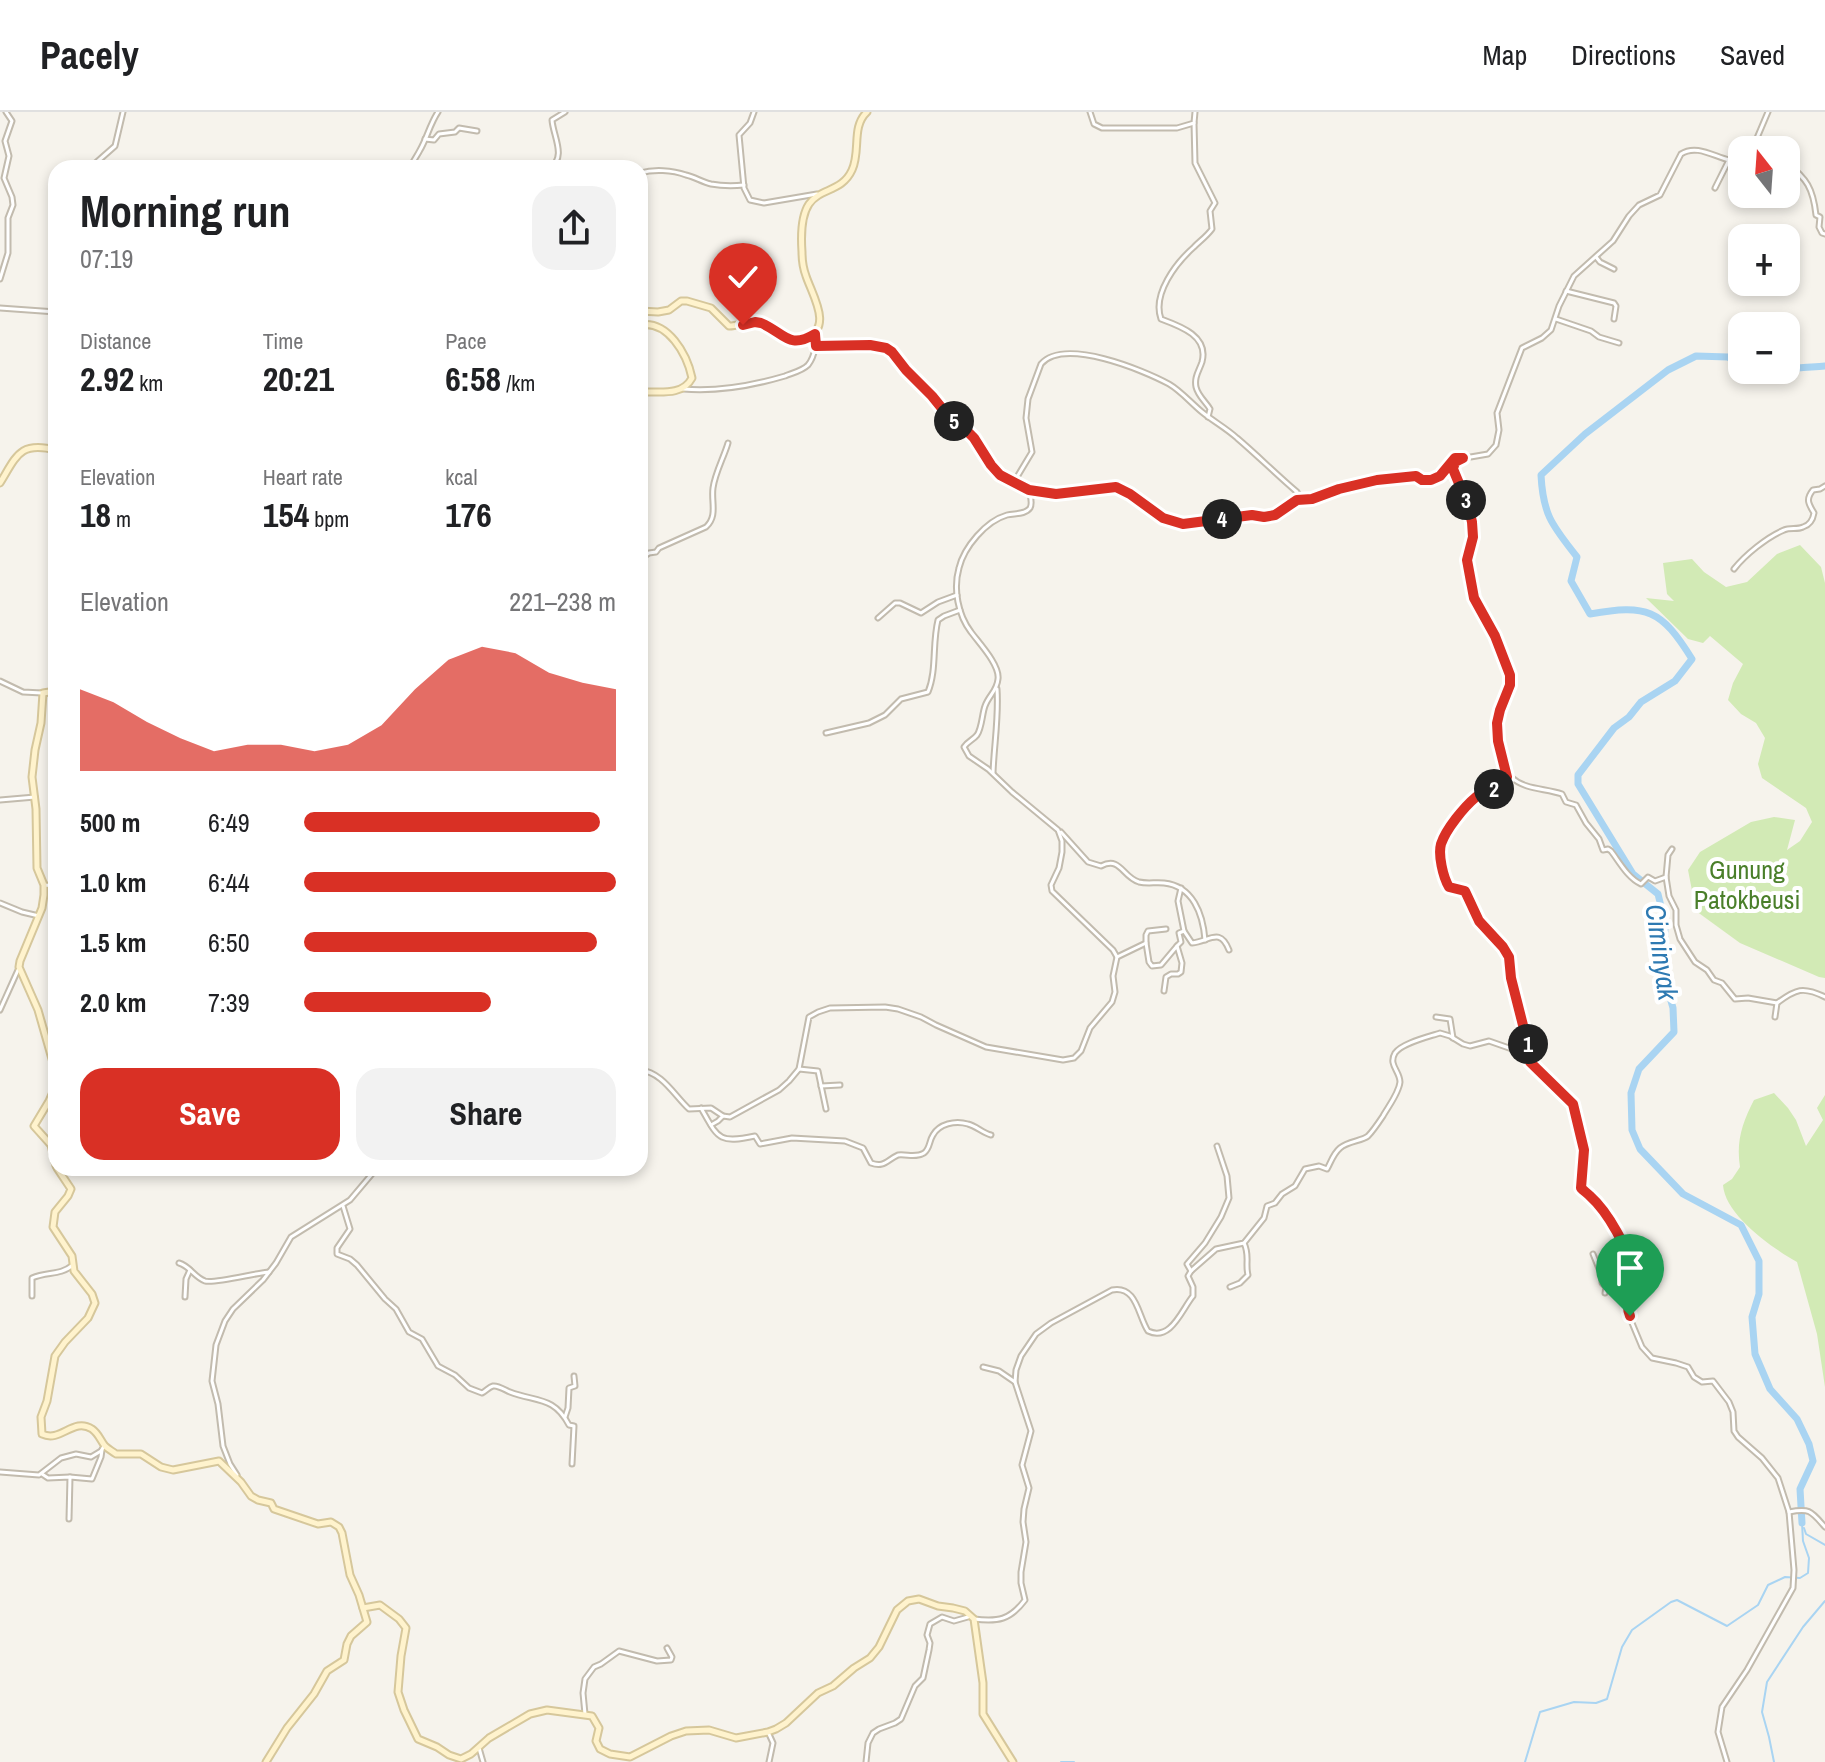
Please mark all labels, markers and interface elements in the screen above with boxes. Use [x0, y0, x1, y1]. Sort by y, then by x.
text: Pacely [40, 30, 139, 81]
text: Map [1483, 36, 1527, 74]
text: Directions [1571, 36, 1676, 74]
text: Saved [1720, 36, 1785, 74]
north arrow [1728, 136, 1800, 208]
map controls [1728, 136, 1800, 384]
text: Morning run [80, 181, 290, 241]
button: share [532, 186, 616, 270]
button: + [1728, 224, 1800, 296]
text: 07:19 [80, 241, 133, 276]
pin [709, 243, 777, 325]
icon: check [721, 255, 765, 299]
button: − [1728, 312, 1800, 384]
text: Distance [80, 326, 151, 356]
text: Time [263, 326, 303, 356]
text: Pace [445, 326, 486, 356]
text: 2.92 [80, 356, 134, 402]
text: 20:21 [263, 356, 334, 402]
text: 6:58 [445, 356, 501, 402]
text: km [134, 368, 163, 398]
text: /km [501, 368, 535, 398]
pin: 5 [934, 401, 974, 441]
text: 5 [949, 406, 959, 436]
text: Elevation [80, 462, 155, 492]
text: Heart rate [263, 462, 343, 492]
text: kcal [445, 462, 477, 492]
pin: 3 [1446, 480, 1486, 520]
text: 3 [1461, 485, 1471, 515]
text: 18 [80, 492, 111, 538]
text: 154 [263, 492, 309, 538]
text: 176 [445, 492, 492, 538]
pin: 4 [1202, 499, 1242, 539]
text: m [111, 504, 131, 534]
text: bpm [309, 504, 349, 534]
text: 4 [1217, 504, 1227, 534]
text: Elevation [80, 584, 169, 619]
text: 221–238 m [509, 584, 616, 619]
pin: 2 [1474, 769, 1514, 809]
text: 2 [1489, 774, 1499, 804]
text: 500 m [80, 805, 140, 840]
text: 6:49 [208, 805, 250, 840]
park label: Gunung Patokbeusi [1694, 852, 1800, 917]
text: 1.0 km [80, 865, 146, 900]
text: 6:44 [208, 865, 250, 900]
water label: Ciminyak [1636, 901, 1688, 1004]
text: 1.5 km [80, 925, 146, 960]
text: 6:50 [208, 925, 250, 960]
text: 2.0 km [80, 985, 146, 1020]
text: 7:39 [208, 985, 250, 1020]
pin: 1 [1508, 1024, 1548, 1064]
text: 1 [1523, 1029, 1533, 1059]
button: Save [80, 1068, 340, 1160]
button: Share [356, 1068, 616, 1160]
pin [1596, 1234, 1664, 1316]
icon: arrive [1608, 1246, 1652, 1290]

